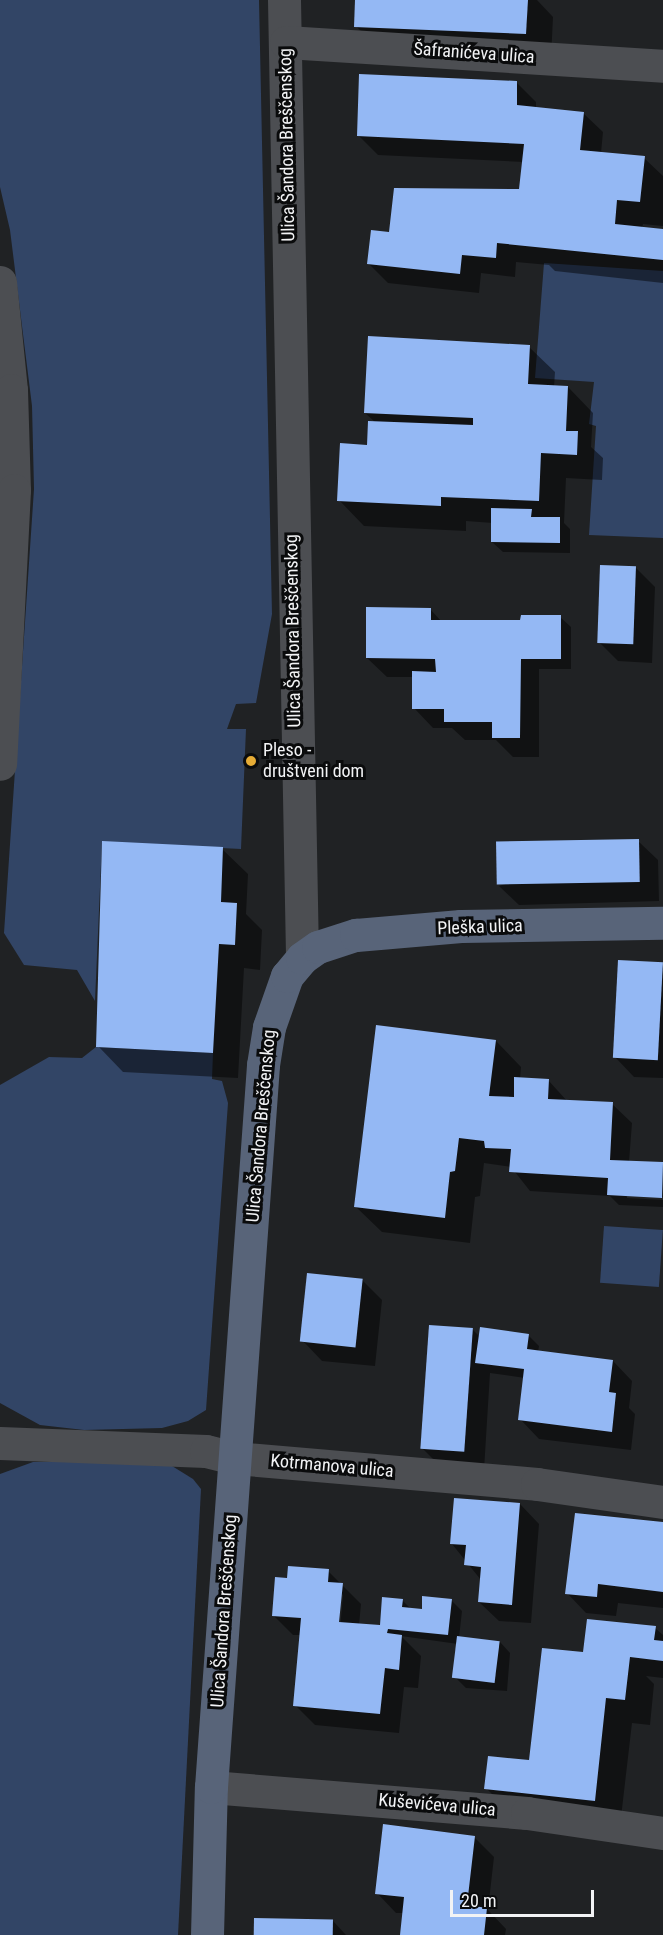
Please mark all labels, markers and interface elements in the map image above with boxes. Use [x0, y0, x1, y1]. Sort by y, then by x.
street label: Šafranićeva ulica [413, 38, 535, 68]
street label: Ulica Šandora Breščenskog [275, 48, 299, 242]
street label: Ulica Šandora Breščenskog [281, 534, 305, 728]
place label: Pleso - društveni dom [263, 740, 364, 783]
marker: Pleso - društveni dom [244, 754, 258, 768]
street label: Pleška ulica [437, 915, 523, 939]
street label: Ulica Šandora Breščenskog [242, 1029, 280, 1223]
street label: Kotrmanova ulica [270, 1450, 394, 1482]
street label: Ulica Šandora Breščenskog [206, 1514, 242, 1708]
street label: Kuševićeva ulica [378, 1789, 496, 1821]
scale bar [453, 1878, 597, 1916]
text: 20 m [461, 1890, 496, 1911]

